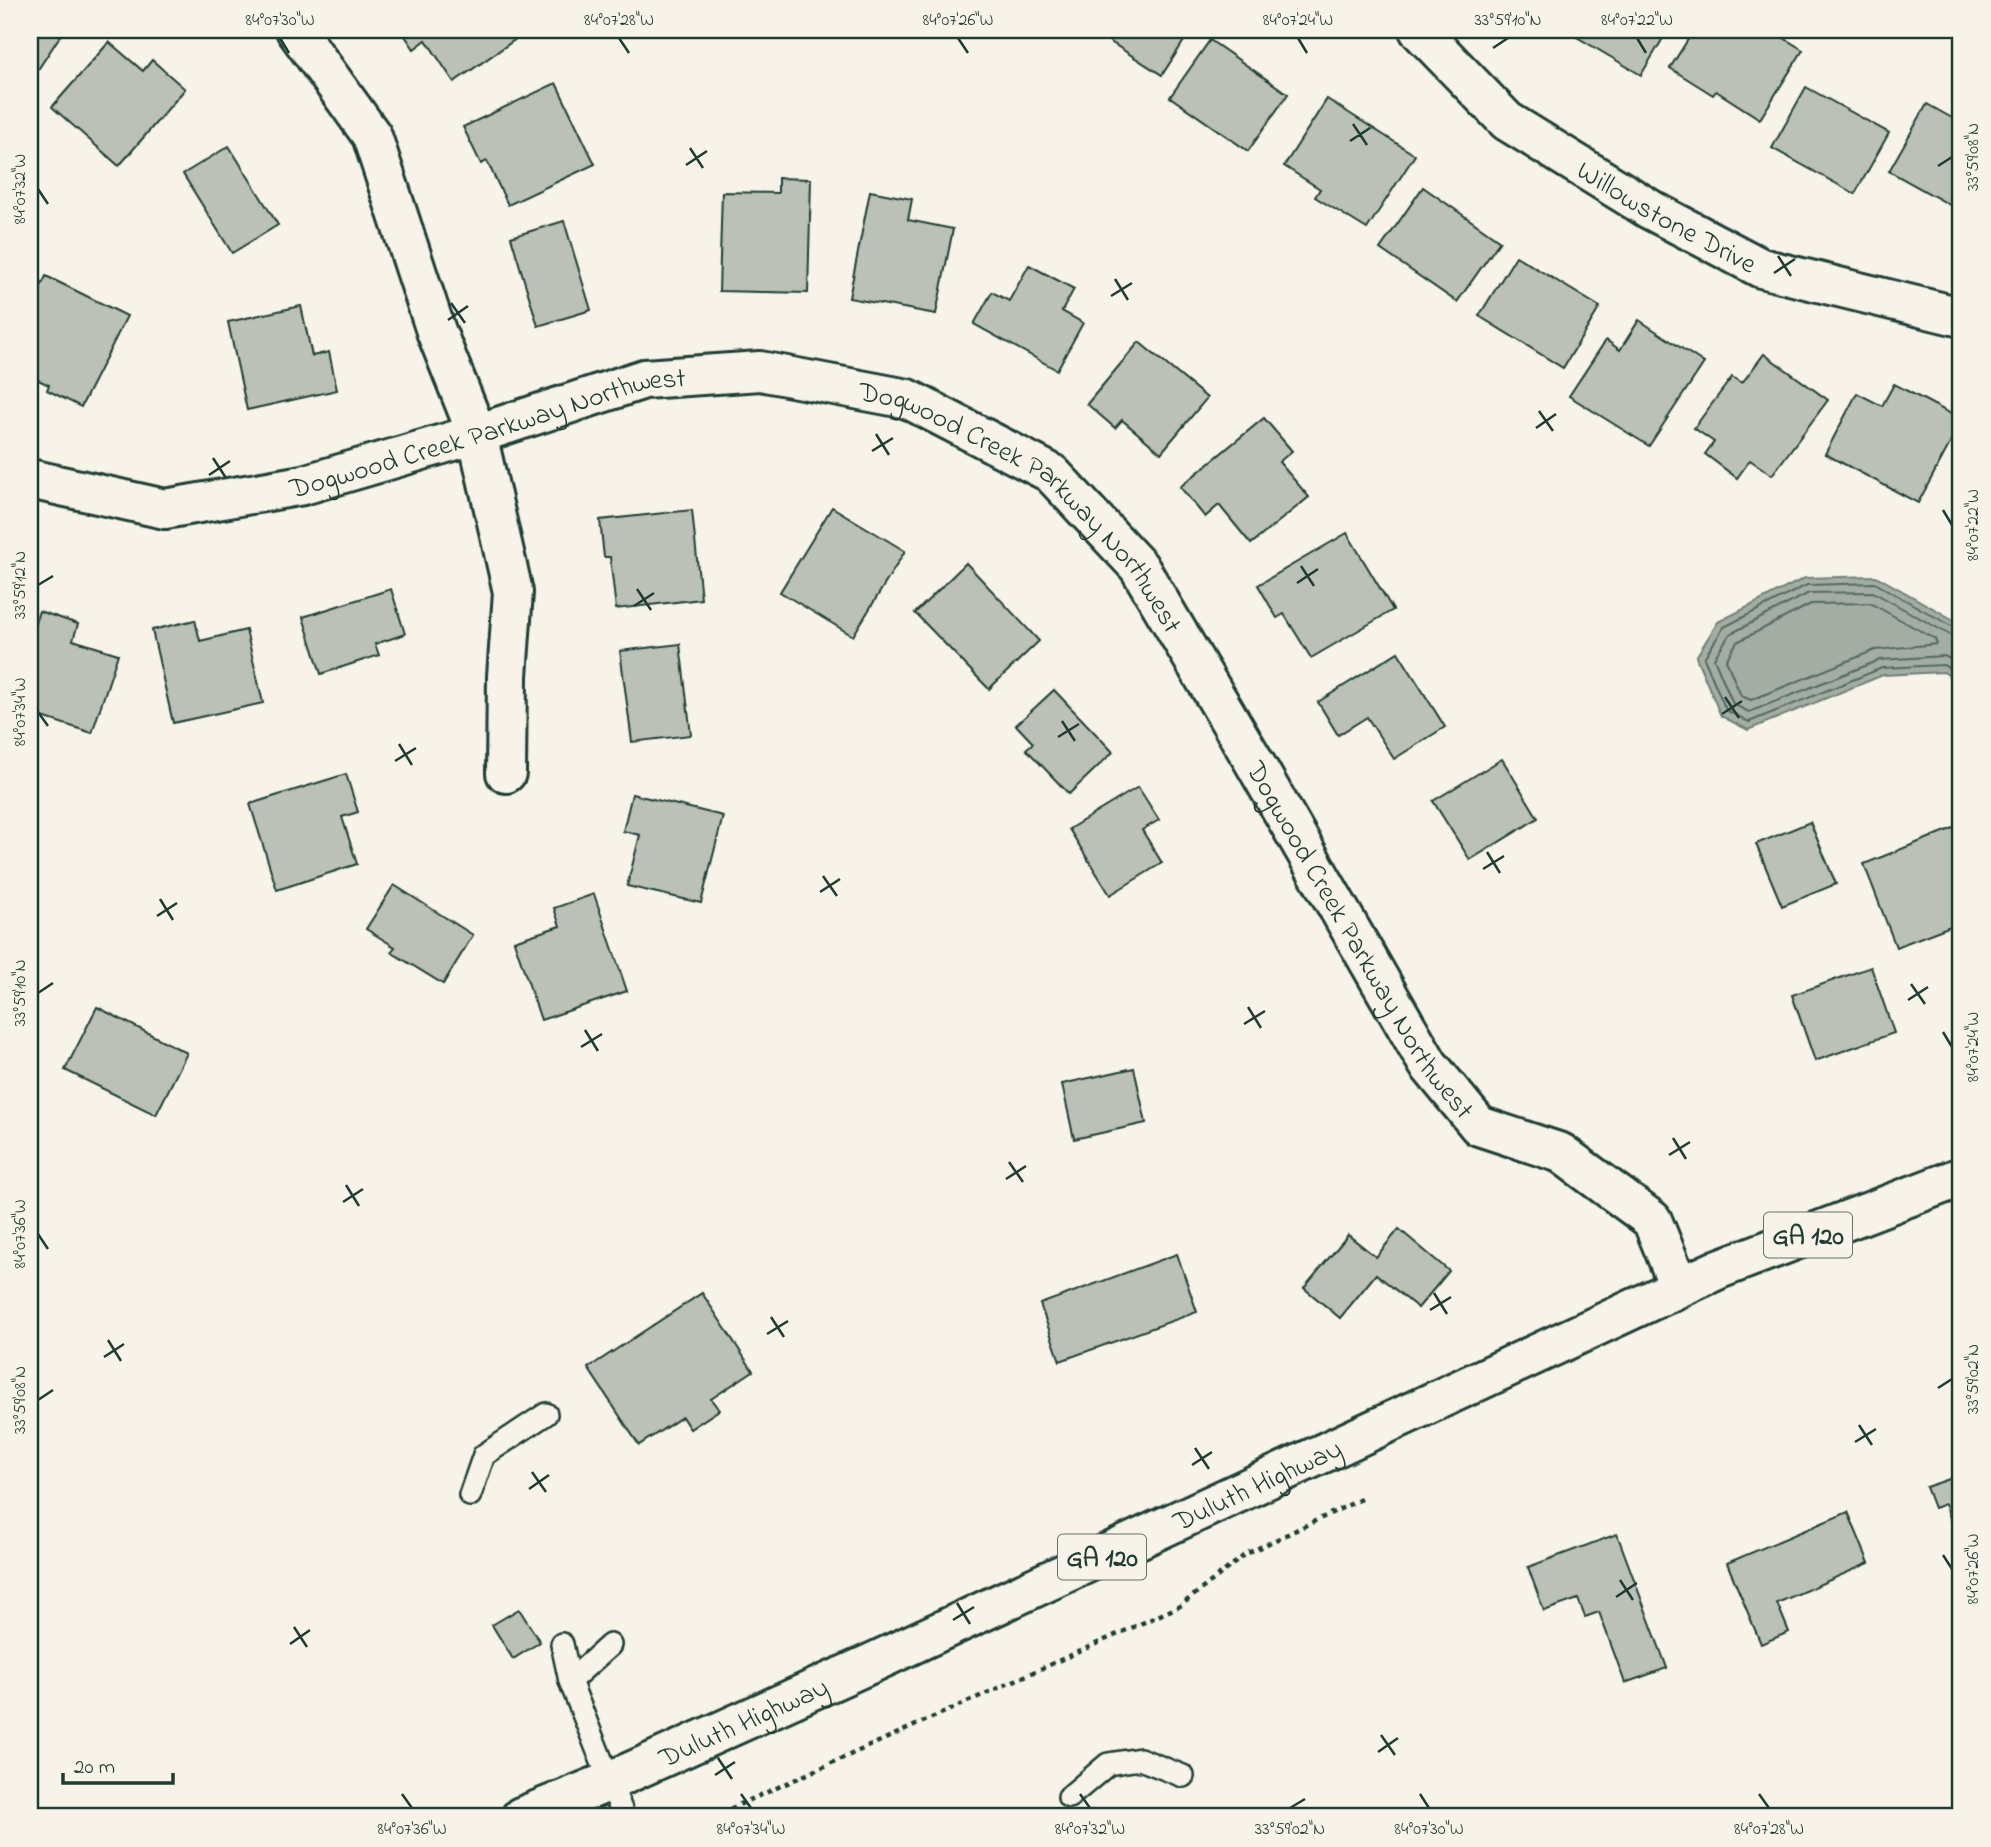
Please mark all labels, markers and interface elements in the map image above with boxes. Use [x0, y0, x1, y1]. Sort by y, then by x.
text: 84°07'30"W [245, 8, 315, 34]
text: 84°07'28"W [584, 8, 654, 34]
text: 84°07'26"W [922, 8, 994, 34]
text: 84°07'24"W [1263, 8, 1333, 34]
text: 33°59'10"N [1474, 8, 1542, 34]
text: 84°07'22"W [1601, 8, 1673, 34]
text: 33°59'08"N [1961, 123, 1987, 191]
street label: Willowstone Drive [1568, 152, 1763, 286]
text: 84°07'32"W [8, 154, 34, 224]
street label: Dogwood Creek Parkway Northwest [286, 359, 687, 511]
street label: Dogwood Creek Parkway Northwest [854, 373, 1191, 642]
text: 84°07'22"W [1961, 489, 1987, 561]
text: 33°59'12"N [8, 551, 34, 619]
text: 84°07'34"W [8, 677, 34, 747]
street label: Dogwood Creek Parkway Northwest [1233, 754, 1482, 1130]
text: 33°59'10"N [8, 959, 34, 1027]
text: 84°07'24"W [1961, 1012, 1987, 1082]
text: 84°07'36"W [8, 1199, 34, 1269]
road number: GA 120 [1764, 1212, 1852, 1258]
text: 33°59'02"N [1961, 1344, 1987, 1414]
text: 33°59'08"N [8, 1366, 34, 1434]
street label: Duluth Highway [1166, 1430, 1350, 1544]
text: 84°07'26"W [1961, 1533, 1987, 1605]
road number: GA 120 [1058, 1534, 1146, 1580]
street label: Duluth Highway [652, 1668, 836, 1781]
scale bar [63, 1742, 173, 1786]
text: 20 m [74, 1753, 115, 1783]
text: 84°07'36"W [377, 1817, 447, 1843]
text: 84°07'34"W [716, 1817, 786, 1843]
text: 84°07'32"W [1055, 1817, 1125, 1843]
text: 33°59'02"N [1255, 1817, 1325, 1843]
text: 84°07'30"W [1394, 1817, 1464, 1843]
text: 84°07'28"W [1734, 1817, 1804, 1843]

